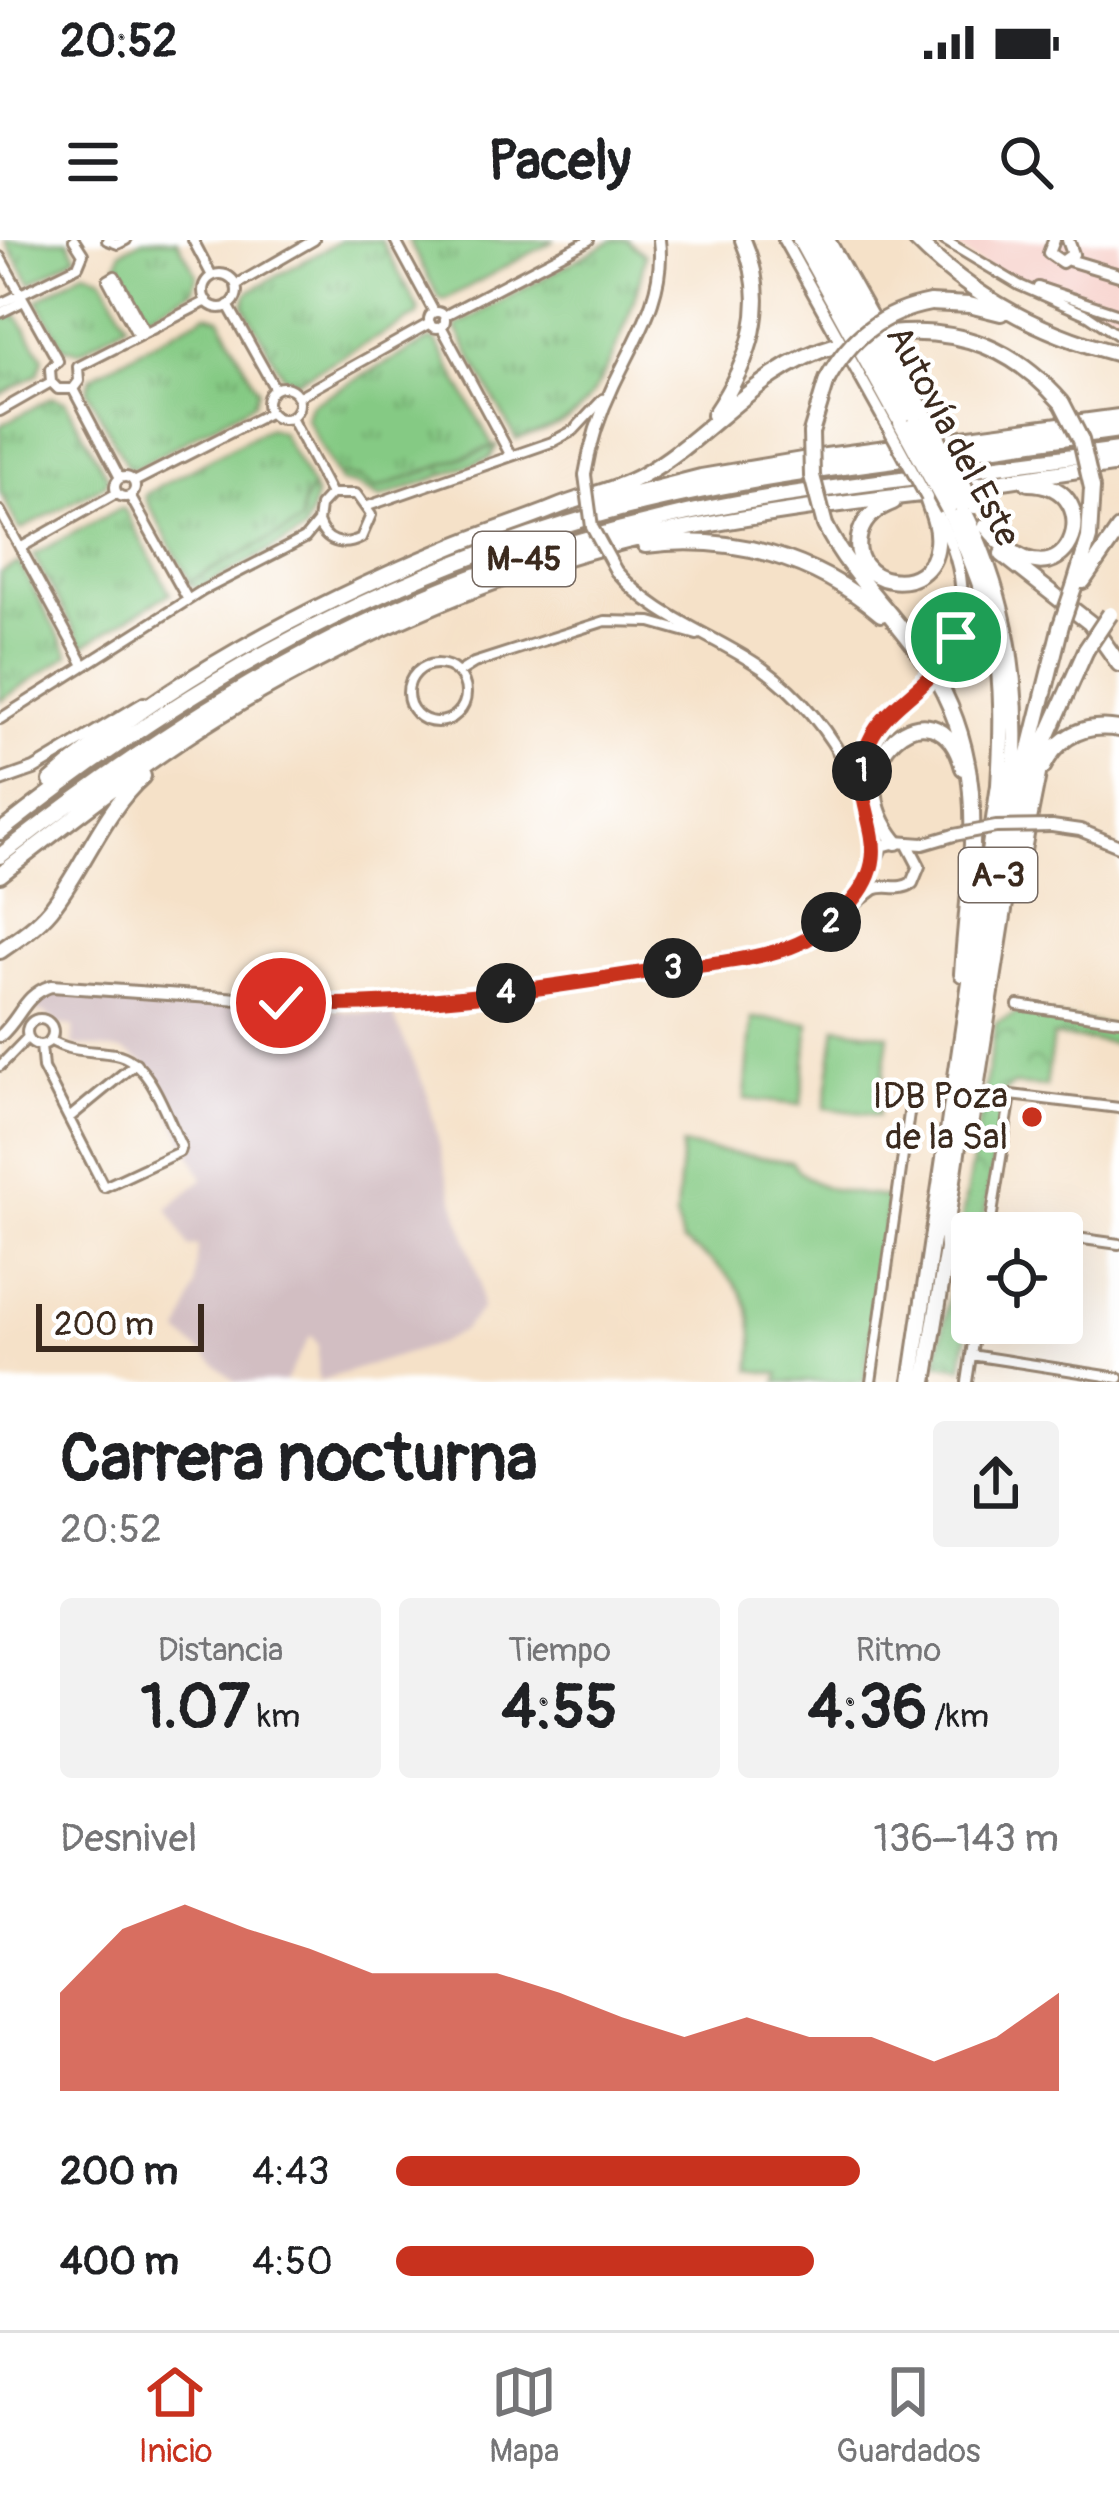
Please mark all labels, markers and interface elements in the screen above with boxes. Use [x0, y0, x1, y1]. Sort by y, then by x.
text: 20:52 [60, 14, 177, 70]
text: Pacely [488, 128, 631, 196]
icon: menu [60, 129, 126, 195]
icon: search [993, 129, 1059, 195]
street label: Autovía del Este [876, 318, 1030, 554]
road number: M-45 [473, 532, 575, 586]
pin [905, 586, 1007, 688]
icon: arrive [923, 604, 989, 670]
pin: 1 [832, 741, 892, 801]
text: 1 [856, 750, 868, 791]
road number: A-3 [959, 848, 1037, 902]
pin: 2 [801, 892, 861, 952]
text: 2 [822, 901, 840, 942]
pin: 3 [643, 938, 703, 998]
text: 3 [664, 947, 682, 988]
pin [230, 952, 332, 1054]
pin: 4 [476, 963, 536, 1023]
icon: check [248, 970, 314, 1036]
text: 4 [496, 972, 516, 1013]
place label: IDB Poza de la Sal [872, 1074, 1008, 1160]
marker: IDB Poza de la Sal [1019, 1104, 1045, 1130]
map controls [951, 1212, 1083, 1344]
button: locate [951, 1212, 1083, 1344]
scale bar [36, 1298, 204, 1351]
text: 200 m [54, 1304, 154, 1345]
text: Carrera nocturna [60, 1418, 537, 1501]
button: share [933, 1421, 1059, 1547]
text: 20:52 [60, 1505, 162, 1554]
text: Distancia [158, 1630, 283, 1671]
text: Tiempo [508, 1630, 611, 1671]
text: Ritmo [856, 1630, 941, 1671]
text: 1.07 [141, 1671, 250, 1746]
text: 4:55 [502, 1671, 617, 1746]
text: 4:36 [808, 1671, 927, 1746]
text: km [250, 1696, 300, 1737]
text: /km [927, 1696, 989, 1737]
text: Desnivel [60, 1814, 197, 1863]
text: 136–143 m [874, 1814, 1059, 1863]
text: 200 m [60, 2147, 178, 2196]
text: 4:43 [252, 2147, 329, 2196]
text: 400 m [60, 2237, 179, 2286]
text: 4:50 [252, 2237, 333, 2286]
tab: Inicio [138, 2359, 213, 2472]
tab: Mapa [489, 2359, 559, 2472]
tab: Guardados [836, 2359, 981, 2472]

